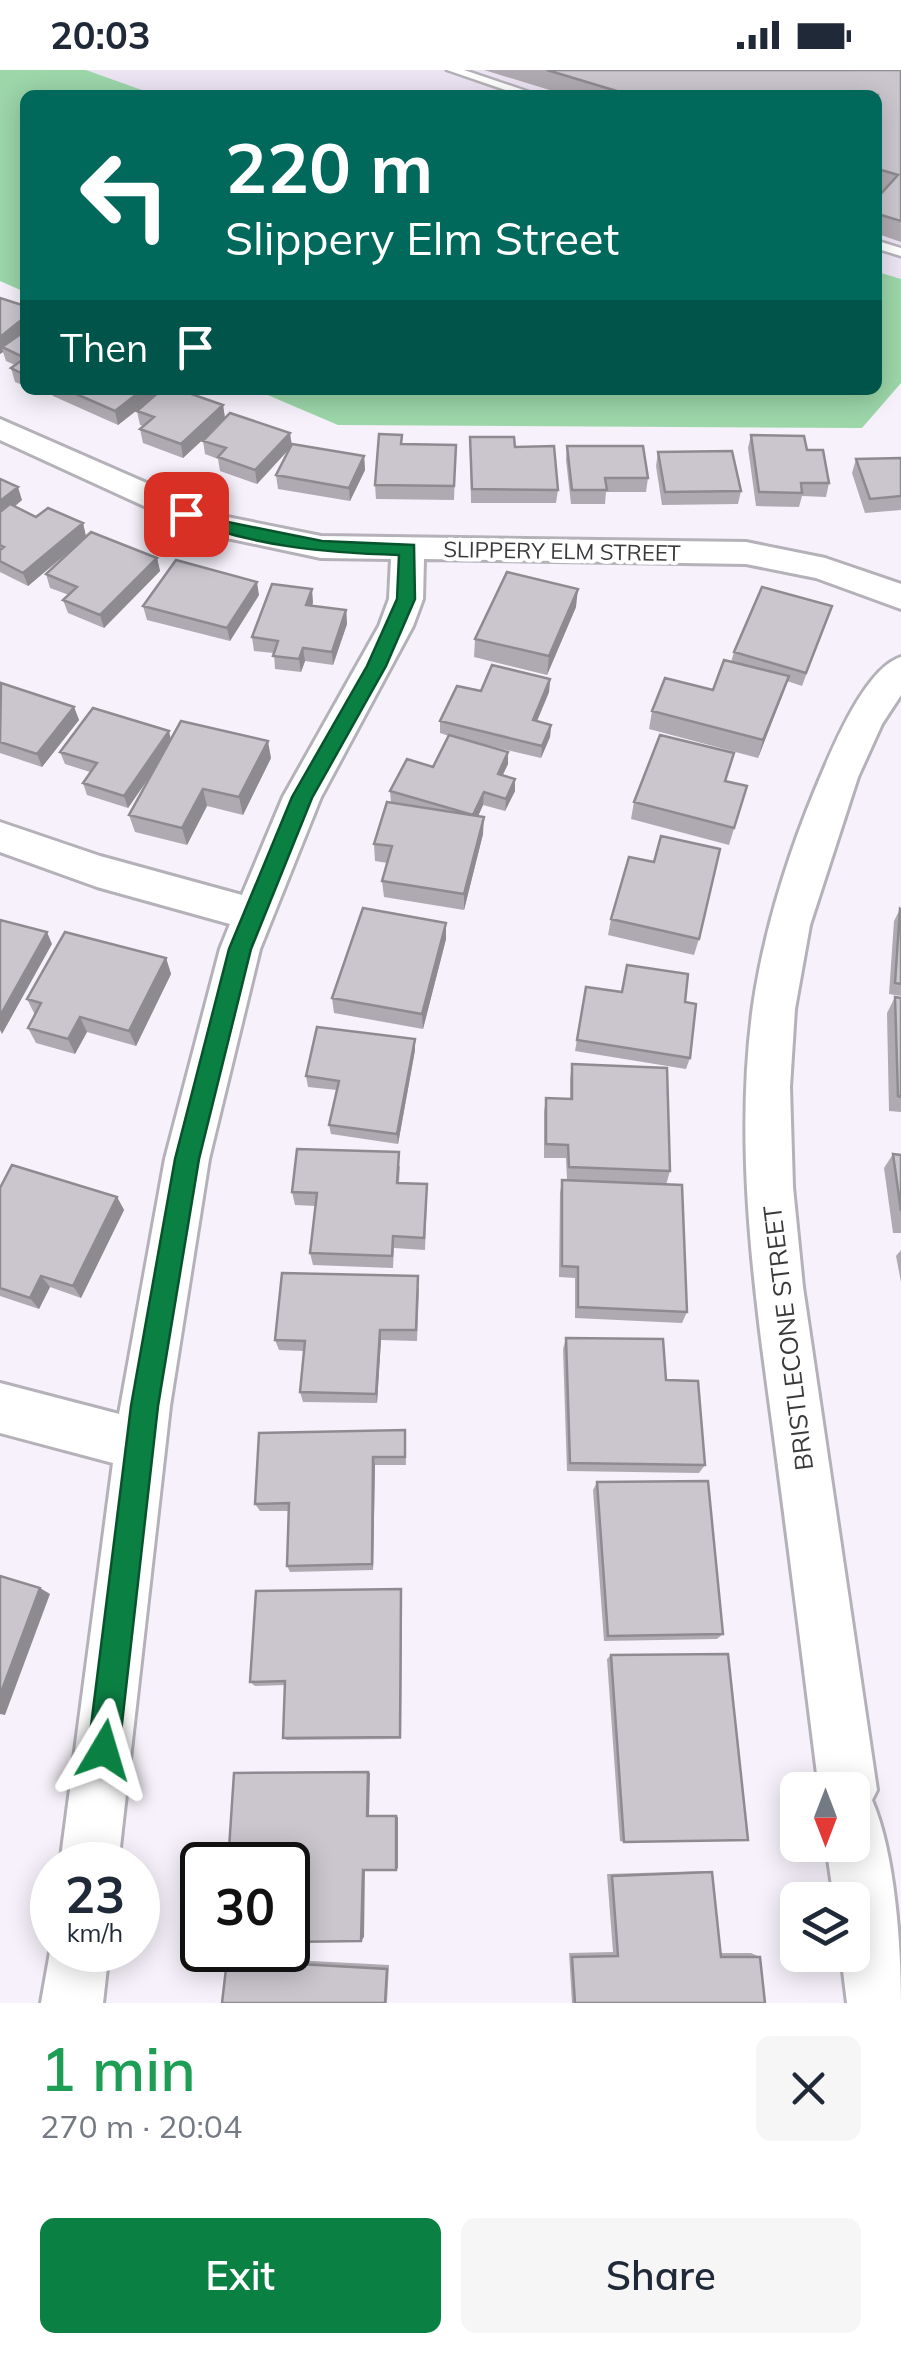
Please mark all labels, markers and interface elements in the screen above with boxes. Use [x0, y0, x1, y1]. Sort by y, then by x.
text: 20:03 [50, 11, 151, 59]
text: 220 m [225, 123, 433, 211]
icon: left [60, 130, 190, 260]
text: Slippery Elm Street [225, 210, 619, 266]
icon: arrive [168, 320, 223, 375]
text: Then [60, 324, 148, 372]
pin [144, 472, 229, 557]
icon: arrive [159, 487, 214, 542]
street label: SLIPPERY ELM STREET [443, 535, 681, 567]
street label: BRISTLECONE STREET [756, 1204, 819, 1472]
position arrow [52, 1698, 156, 1802]
north arrow [780, 1772, 870, 1862]
map controls [780, 1772, 870, 1972]
speed limit sign: 30 [180, 1842, 310, 1972]
text: 23 [65, 1863, 125, 1926]
button: layers [780, 1882, 870, 1972]
text: km/h [67, 1917, 123, 1948]
text: 1 min [40, 2031, 196, 2106]
button: close [756, 2036, 861, 2141]
text: 270 m · 20:04 [40, 2106, 242, 2146]
button: Exit [40, 2218, 441, 2333]
button: Share [461, 2218, 861, 2333]

